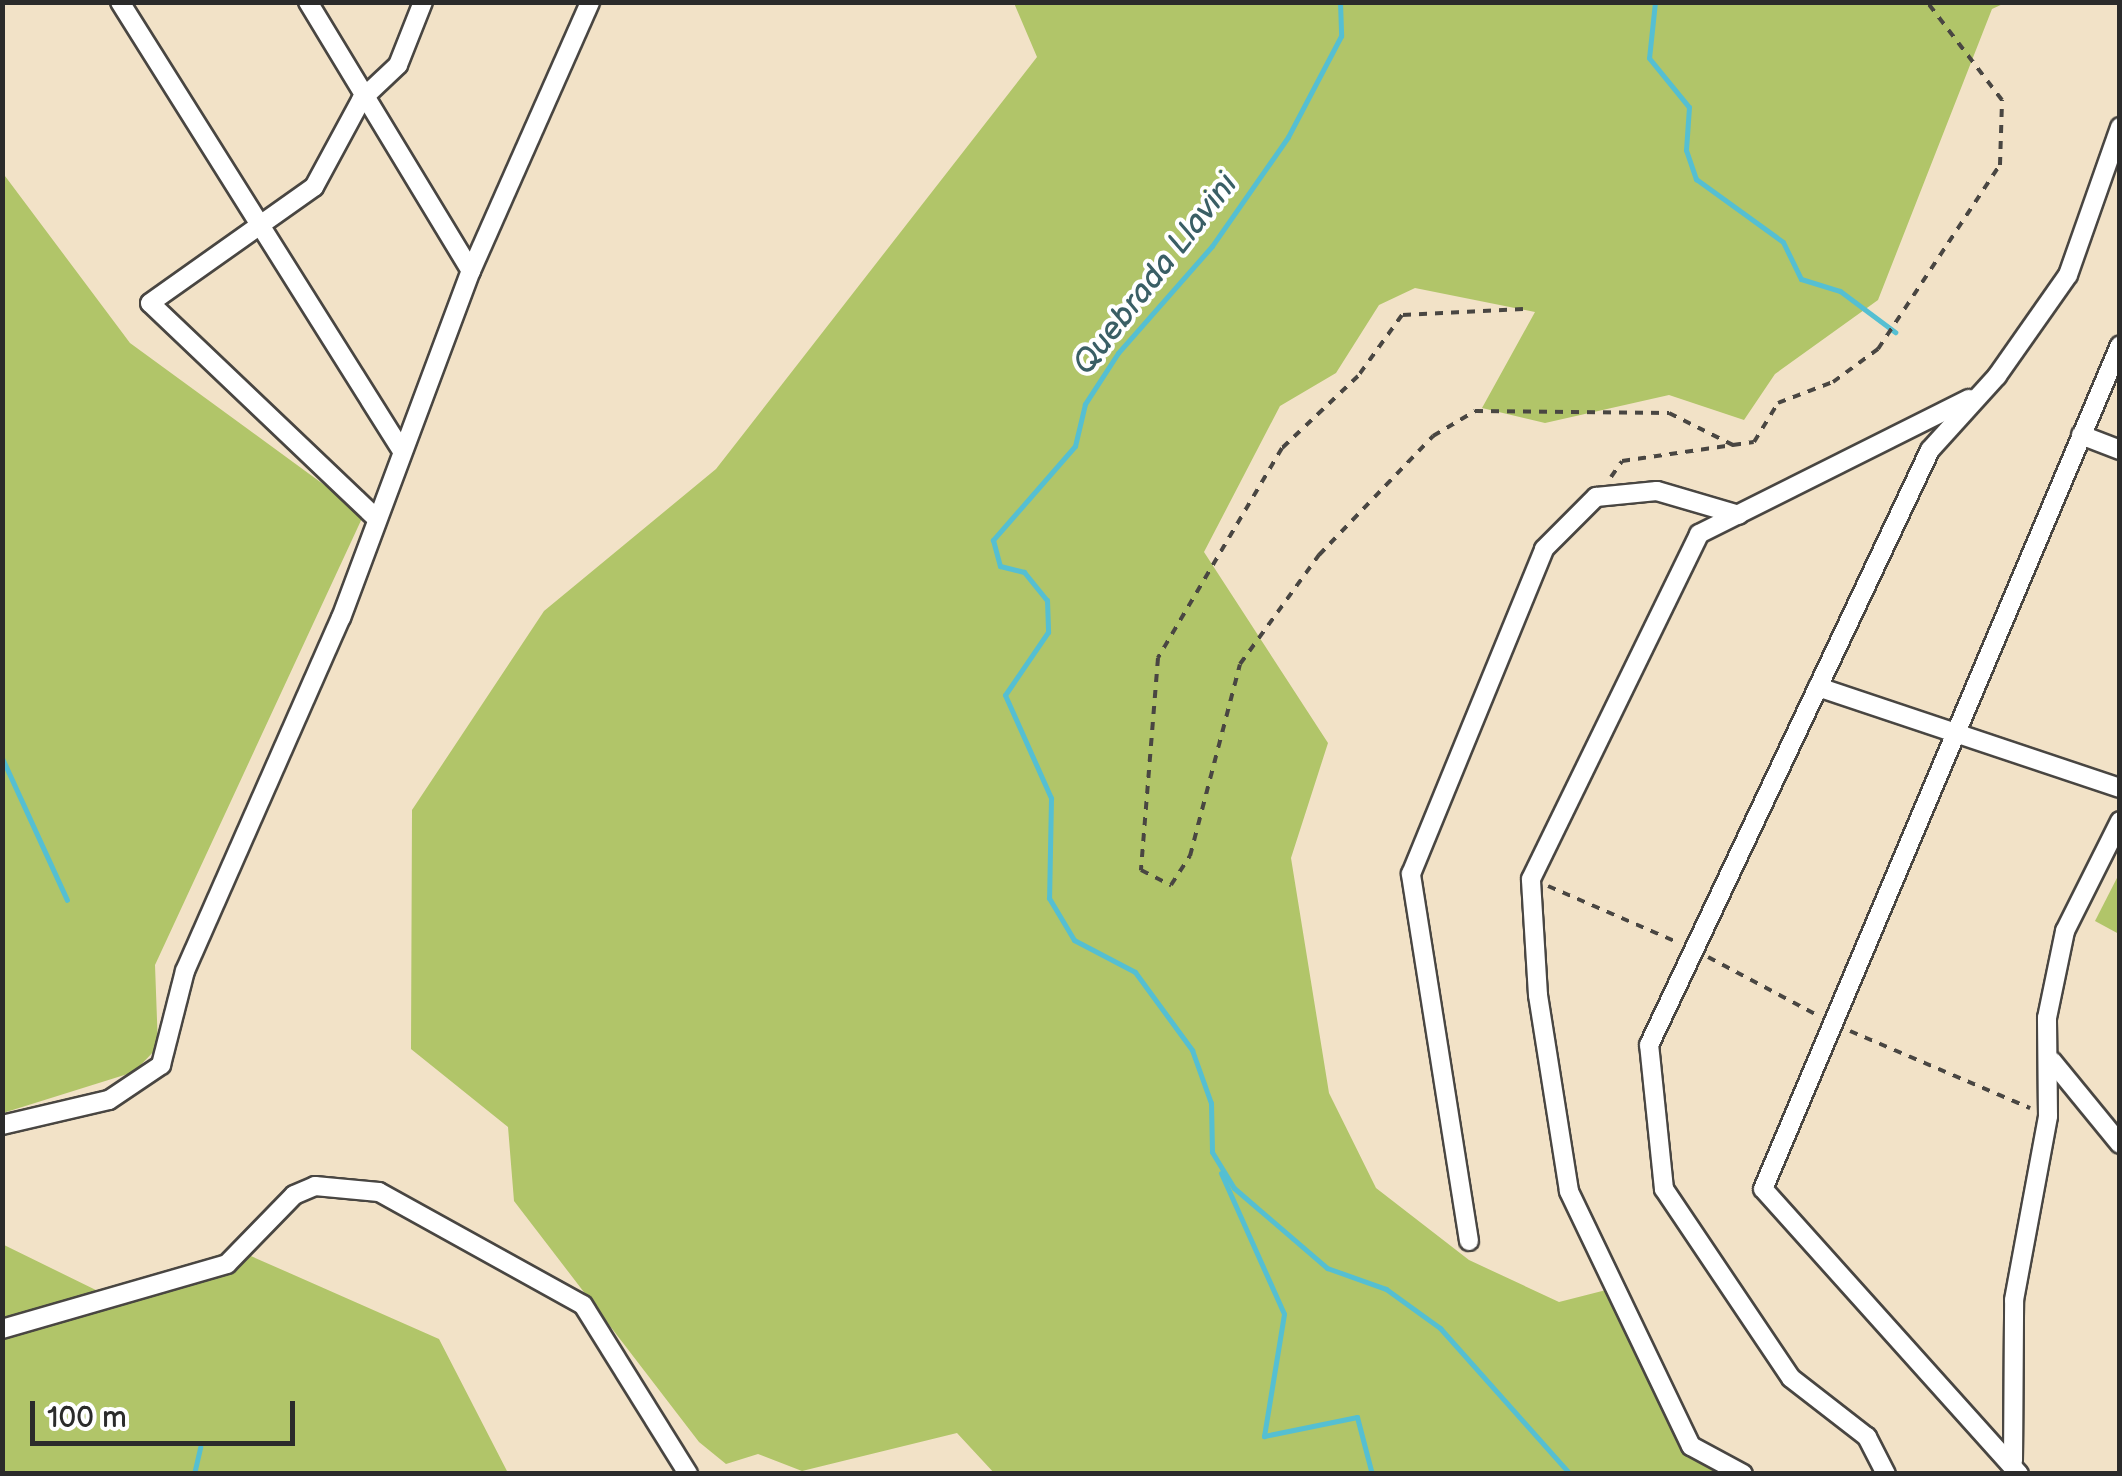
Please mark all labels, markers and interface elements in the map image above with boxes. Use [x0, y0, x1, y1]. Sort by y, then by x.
water label: Quebrada Llavini [1066, 167, 1246, 383]
scale bar [35, 1381, 300, 1443]
text: 100 m [47, 1400, 127, 1436]

